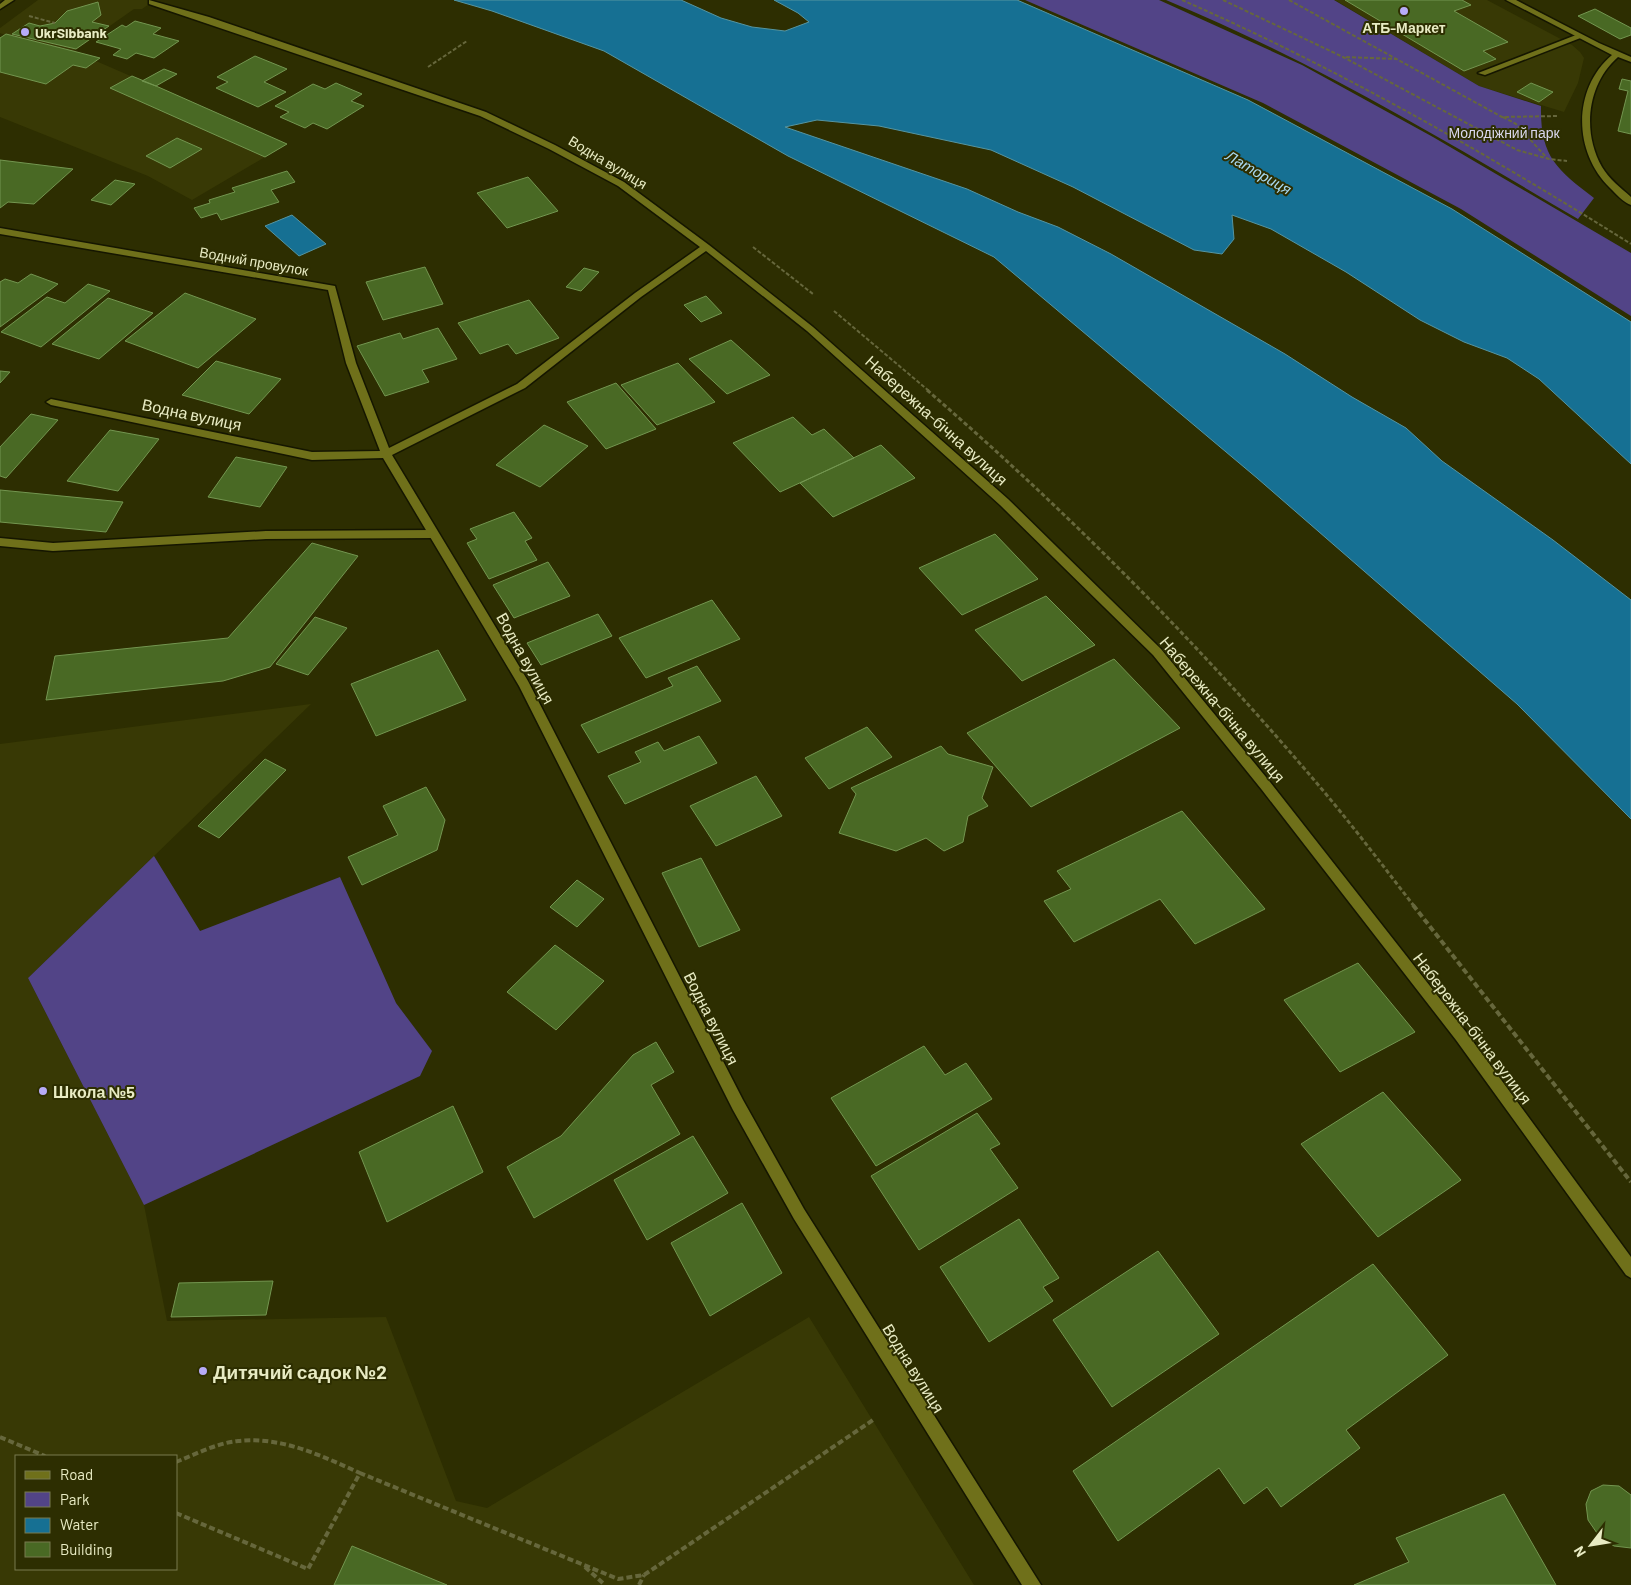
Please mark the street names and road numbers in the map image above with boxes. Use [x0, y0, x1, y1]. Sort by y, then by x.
street label: Водна вулиця [566, 132, 650, 192]
street label: Водний провулок [198, 243, 311, 279]
street label: Набережна-бічна вулиця [862, 351, 1012, 489]
street label: Водна вулиця [140, 394, 244, 434]
street label: Водна вулиця [493, 609, 559, 707]
street label: Набережна-бічна вулиця [1156, 632, 1290, 786]
street label: Набережна-бічна вулиця [1410, 949, 1536, 1107]
street label: Водна вулиця [681, 969, 743, 1067]
street label: Водна вулиця [879, 1320, 949, 1416]

